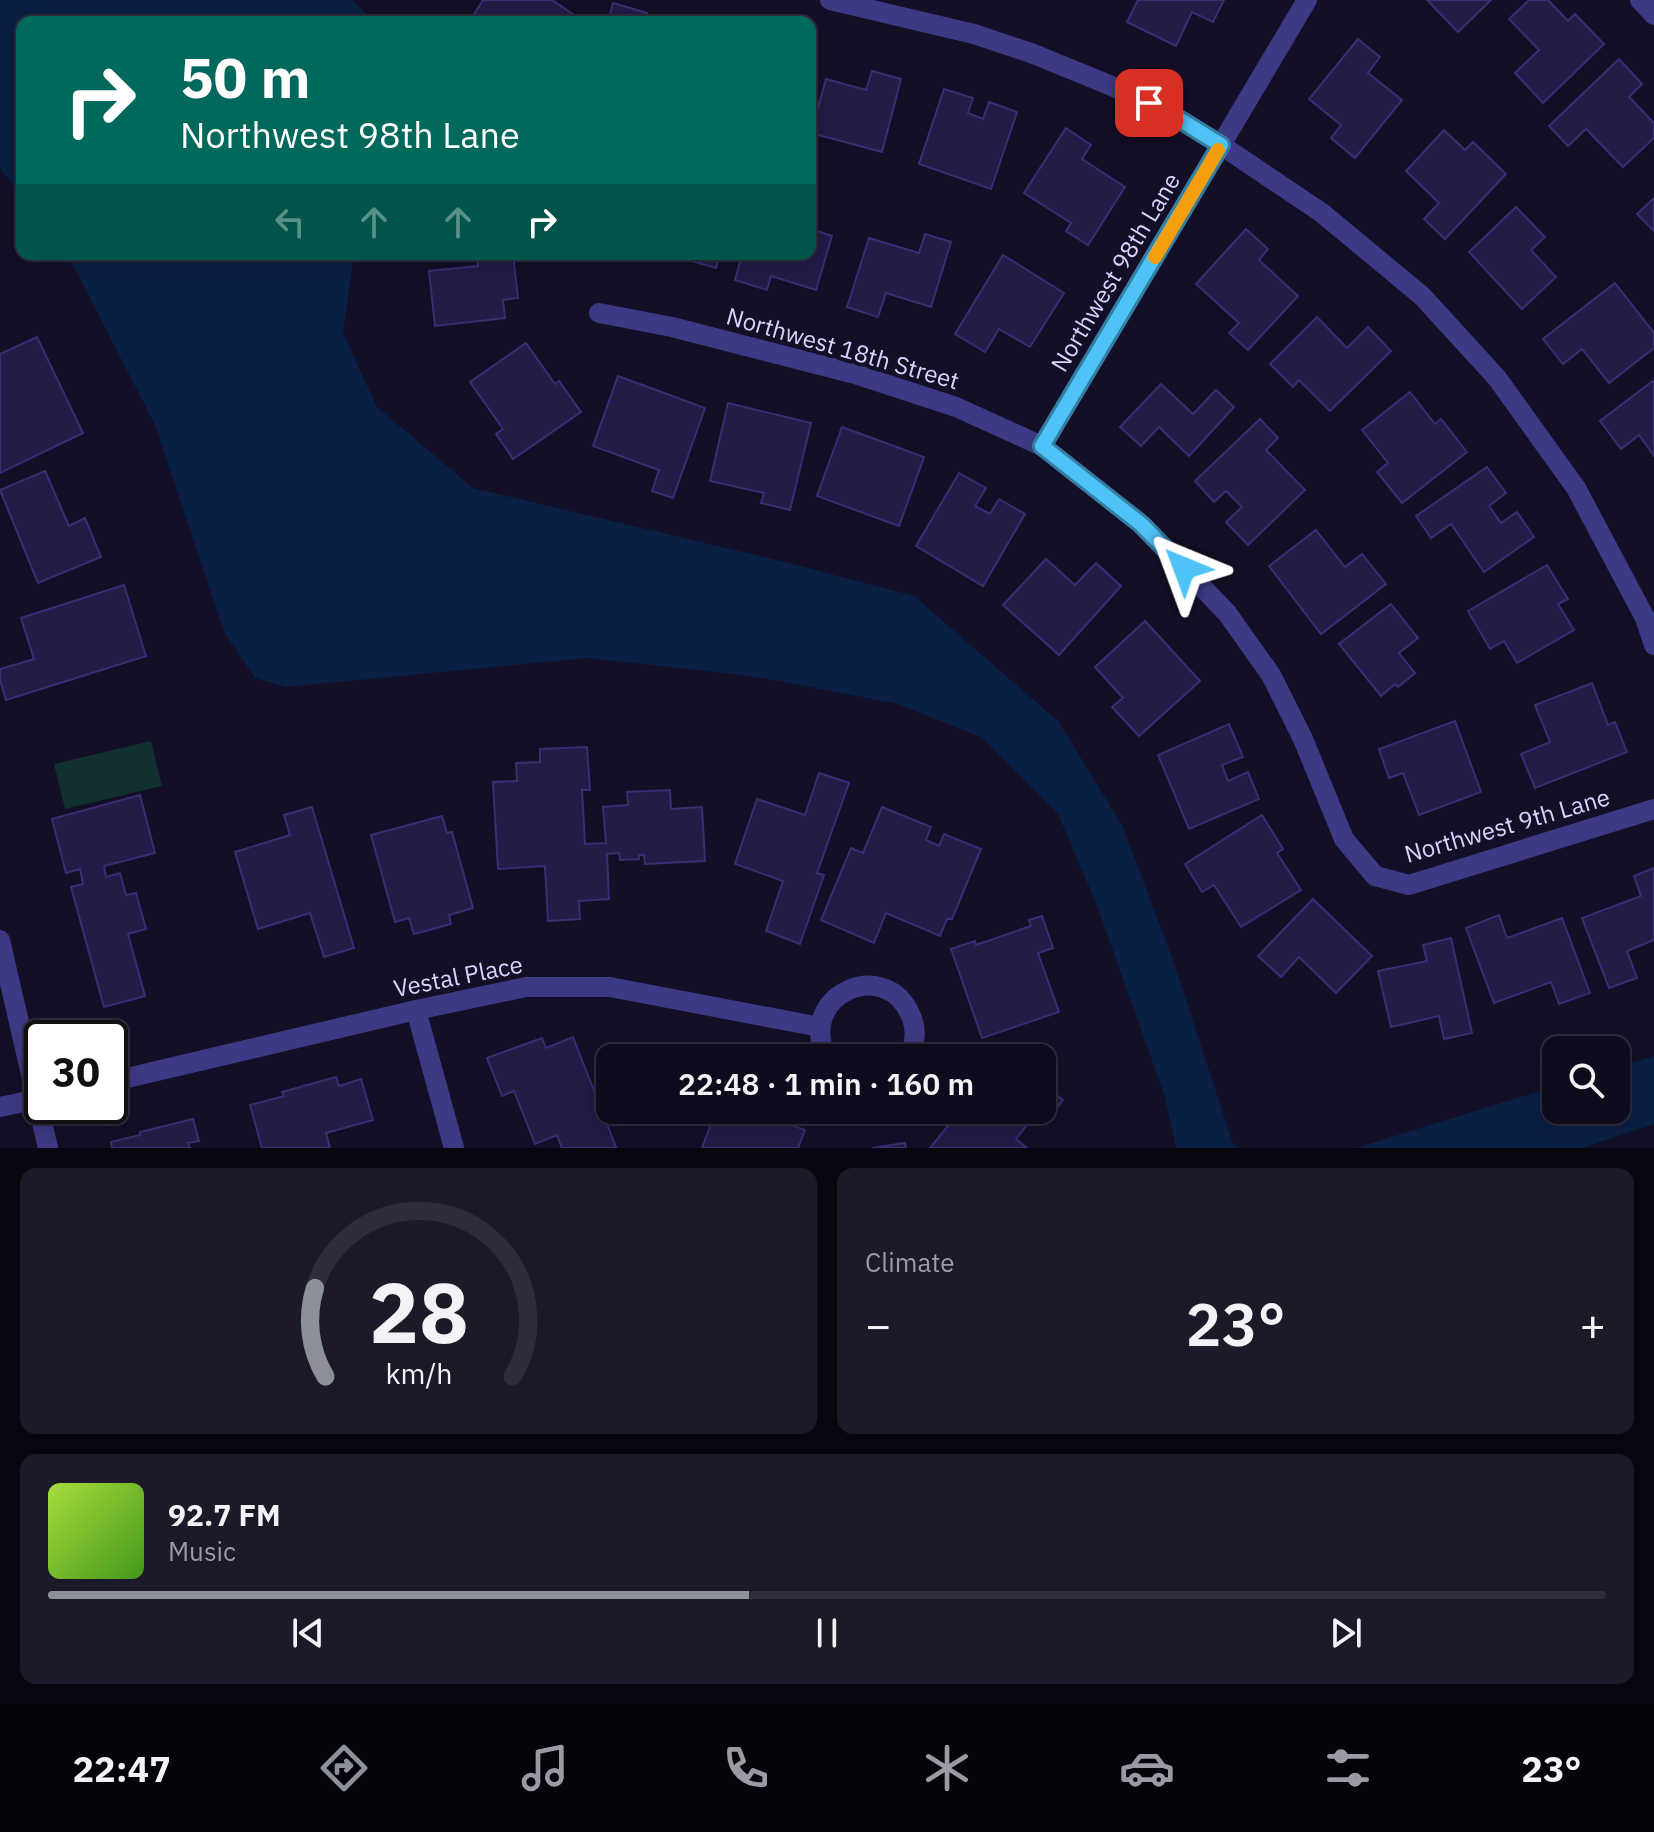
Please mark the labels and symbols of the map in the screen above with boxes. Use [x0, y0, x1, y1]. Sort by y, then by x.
pin [1115, 69, 1183, 137]
street label: Northwest 98th Lane [1043, 167, 1187, 377]
street label: Northwest 18th Street [723, 299, 963, 397]
position arrow [1142, 526, 1226, 610]
street label: Northwest 9th Lane [1401, 780, 1613, 870]
street label: Vestal Place [391, 948, 525, 1004]
speed limit sign: 30 [24, 1020, 128, 1124]

